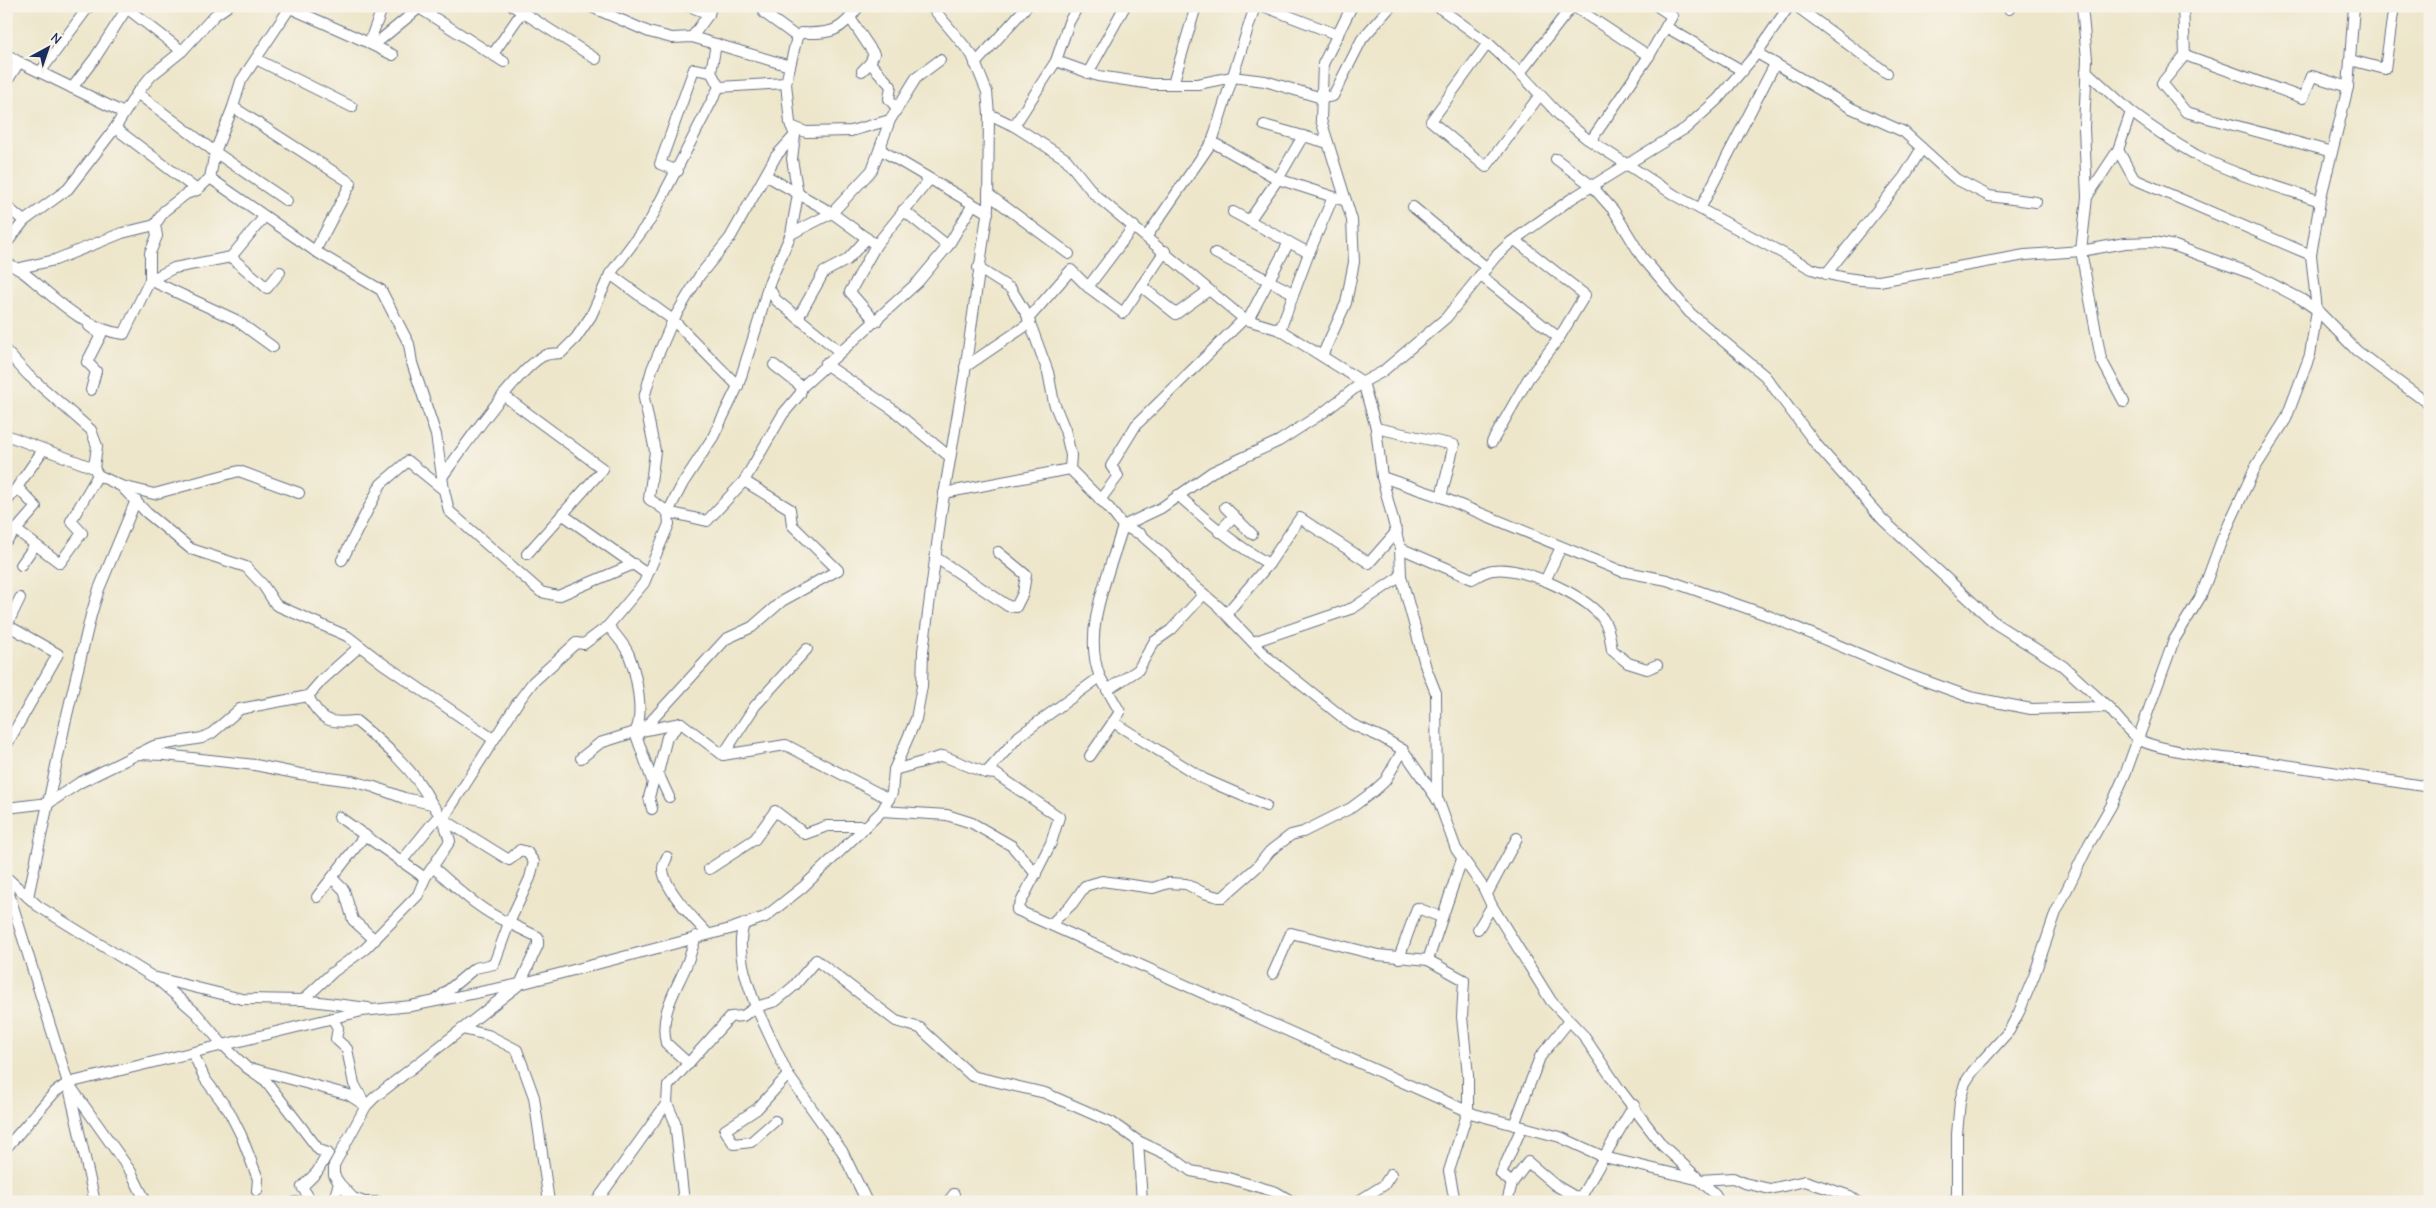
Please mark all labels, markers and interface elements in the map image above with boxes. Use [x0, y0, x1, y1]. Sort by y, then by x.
north arrow [22, 22, 72, 72]
text: N [47, 29, 65, 48]

